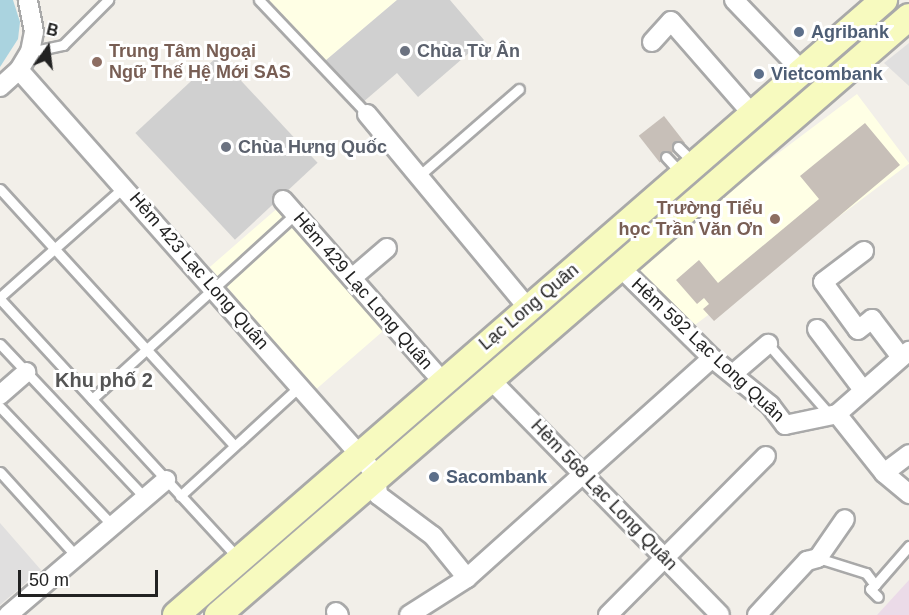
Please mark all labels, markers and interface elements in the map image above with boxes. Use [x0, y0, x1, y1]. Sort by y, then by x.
north arrow [18, 18, 78, 78]
text: B [45, 20, 60, 40]
place label: Agribank [811, 21, 889, 43]
marker: Agribank [792, 25, 806, 39]
place label: Chùa Từ Ân [417, 40, 520, 62]
place label: Trung Tâm Ngoại Ngữ Thế Hệ Mới SAS [109, 41, 291, 84]
marker: Chùa Từ Ân [398, 44, 412, 58]
marker: Trung Tâm Ngoại Ngữ Thế Hệ Mới SAS [90, 55, 104, 69]
place label: Vietcombank [771, 63, 883, 85]
marker: Vietcombank [752, 67, 766, 81]
place label: Chùa Hưng Quốc [238, 136, 387, 158]
marker: Chùa Hưng Quốc [219, 140, 233, 154]
street label: Hẻm 423 Lạc Long Quân [125, 188, 273, 354]
place label: Trường Tiểu học Trần Văn Ơn [619, 198, 763, 240]
street label: Hẻm 429 Lạc Long Quân [289, 208, 437, 374]
marker: Trường Tiểu học Trần Văn Ơn [768, 212, 782, 226]
street label: Lạc Long Quân [475, 259, 583, 355]
street label: Hẻm 592 Lạc Long Quân [627, 274, 789, 426]
district label: Khu phố 2 [55, 368, 153, 392]
street label: Hẻm 568 Lạc Long Quân [526, 415, 682, 575]
place label: Sacombank [446, 466, 547, 488]
marker: Sacombank [427, 470, 441, 484]
scale bar [21, 558, 160, 596]
text: 50 m [29, 570, 69, 590]

